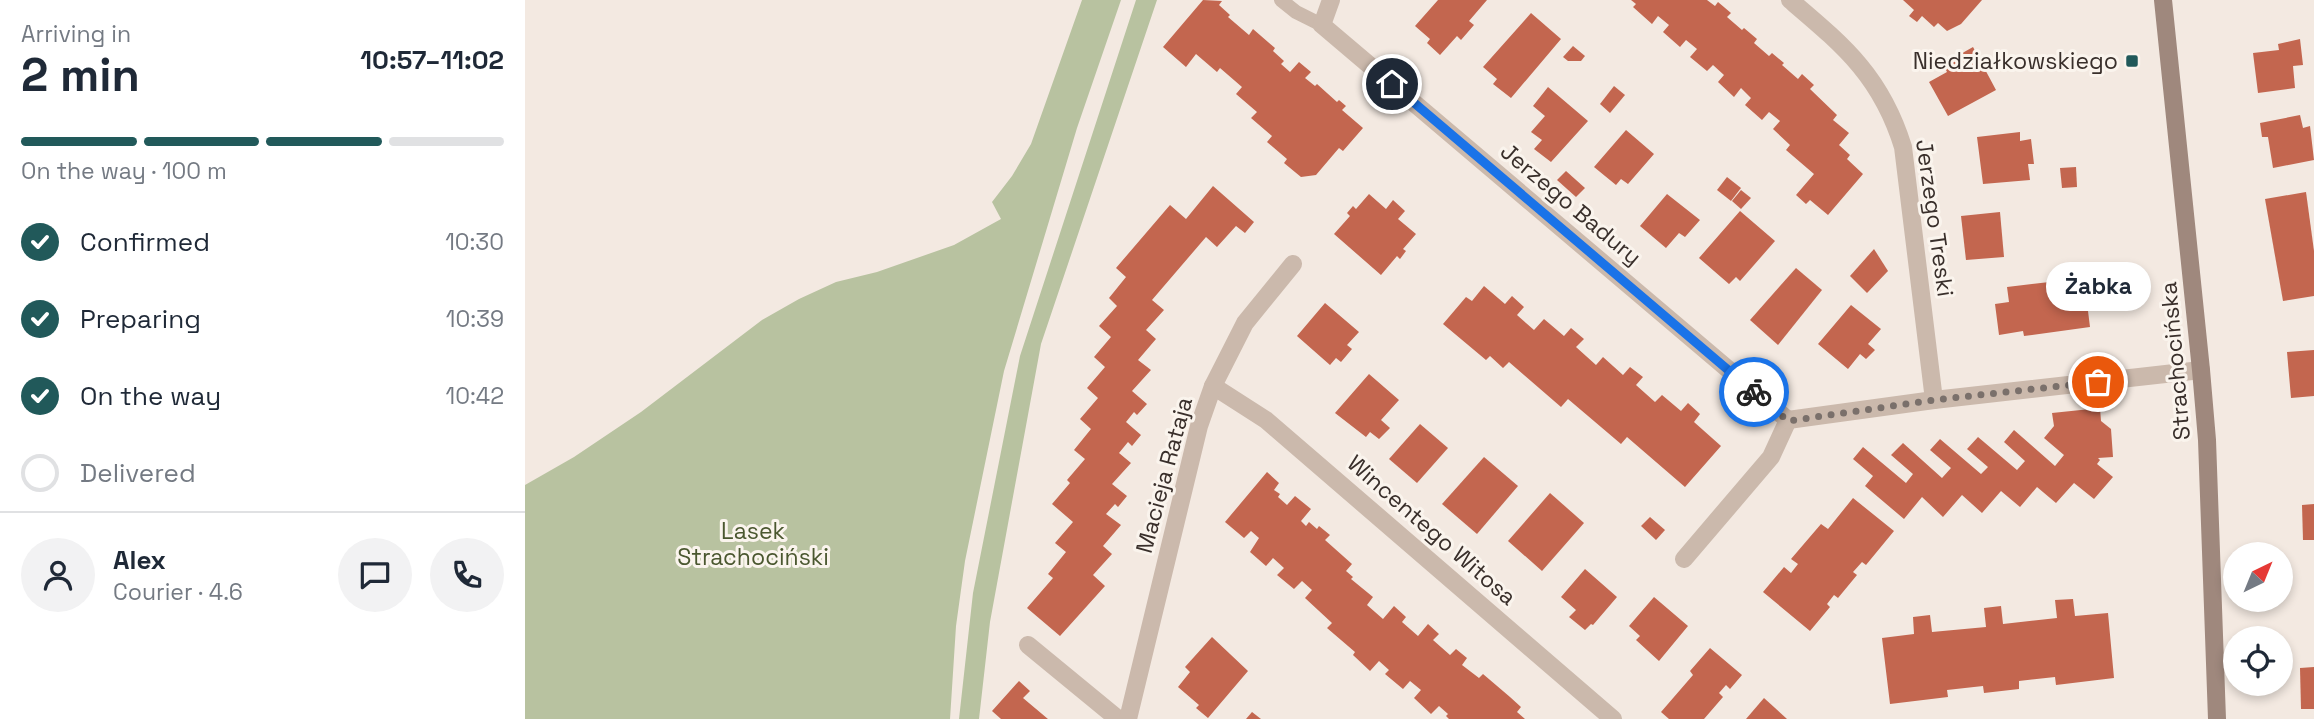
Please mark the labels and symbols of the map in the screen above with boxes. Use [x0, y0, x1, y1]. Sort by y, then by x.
place label: Niedziałkowskiego [1913, 46, 2118, 76]
marker: Niedziałkowskiego [2124, 53, 2140, 69]
pin [1362, 54, 1422, 114]
street label: Jerzego Badury [1494, 136, 1648, 272]
street label: Jerzego Treski [1909, 137, 1961, 299]
callout: Żabka [2045, 263, 2151, 312]
street label: Strachocińska [2153, 281, 2197, 441]
pin [2068, 352, 2128, 412]
courier [1719, 357, 1789, 427]
street label: Macieja Rataja [1129, 394, 1199, 556]
street label: Wincentego Witosa [1341, 448, 1523, 612]
park label: Lasek Strachociński [677, 516, 829, 572]
north arrow [2223, 542, 2293, 612]

